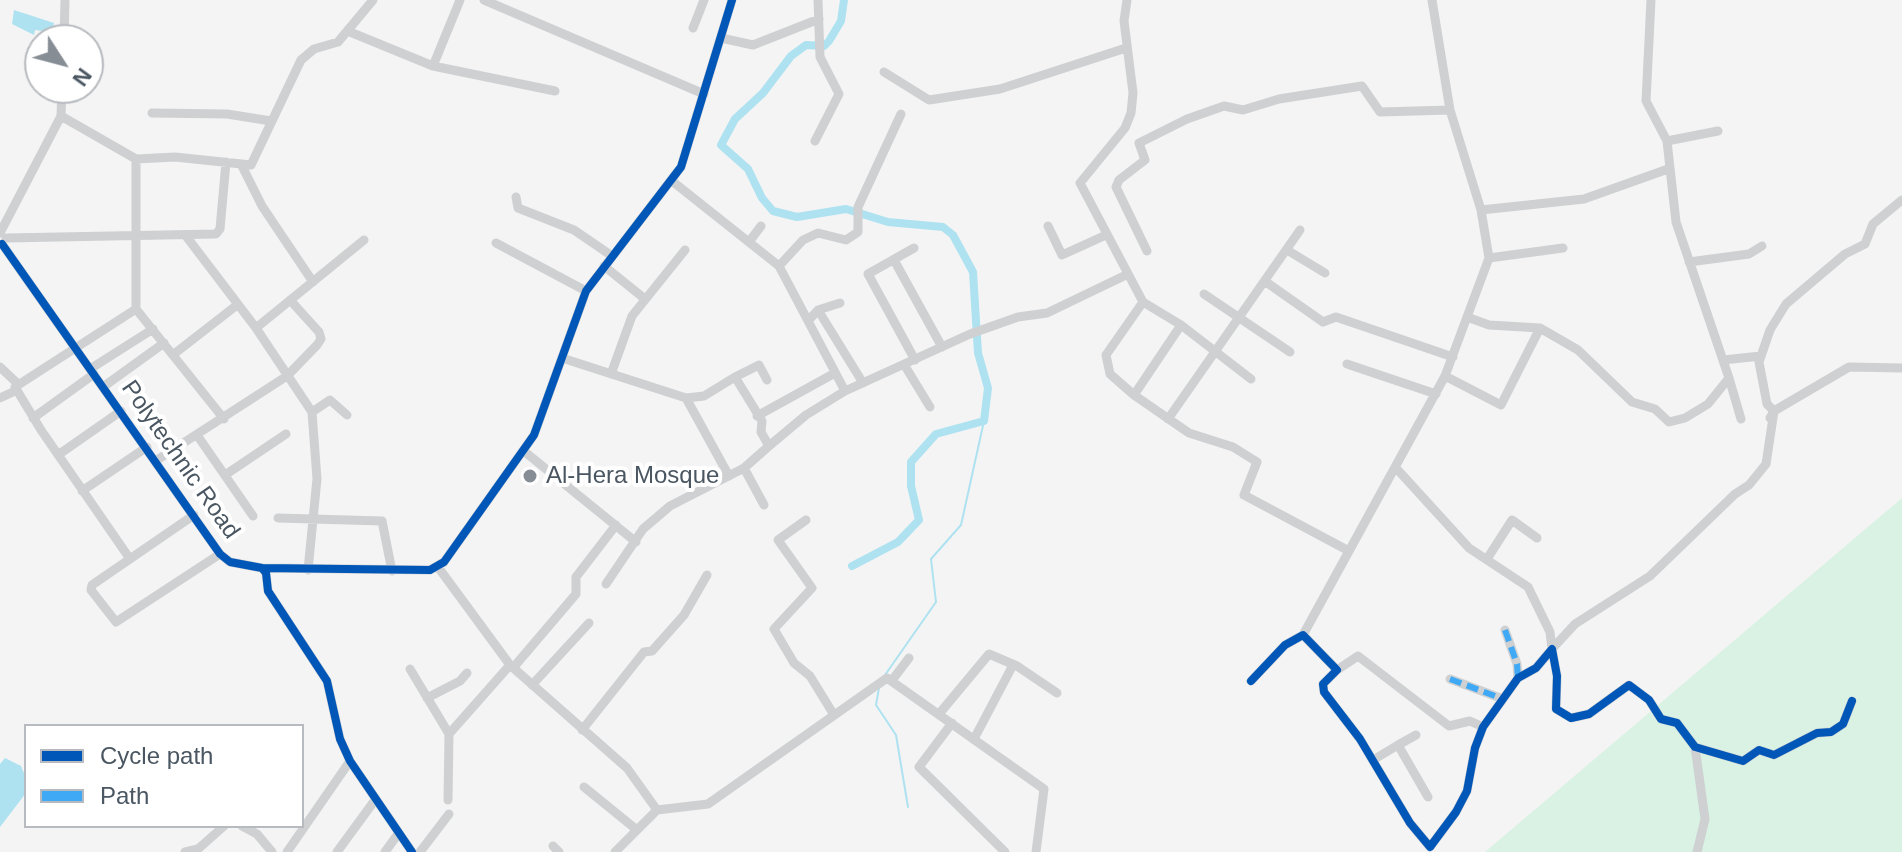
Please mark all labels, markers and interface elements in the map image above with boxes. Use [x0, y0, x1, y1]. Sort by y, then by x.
north arrow [24, 24, 104, 104]
text: N [67, 63, 97, 91]
street label: Polytechnic Road [115, 375, 245, 545]
place label: Al-Hera Mosque [546, 462, 719, 490]
marker: Al-Hera Mosque [521, 467, 539, 485]
legend [24, 724, 304, 828]
text: Cycle path [100, 742, 213, 769]
text: Path [100, 782, 149, 809]

